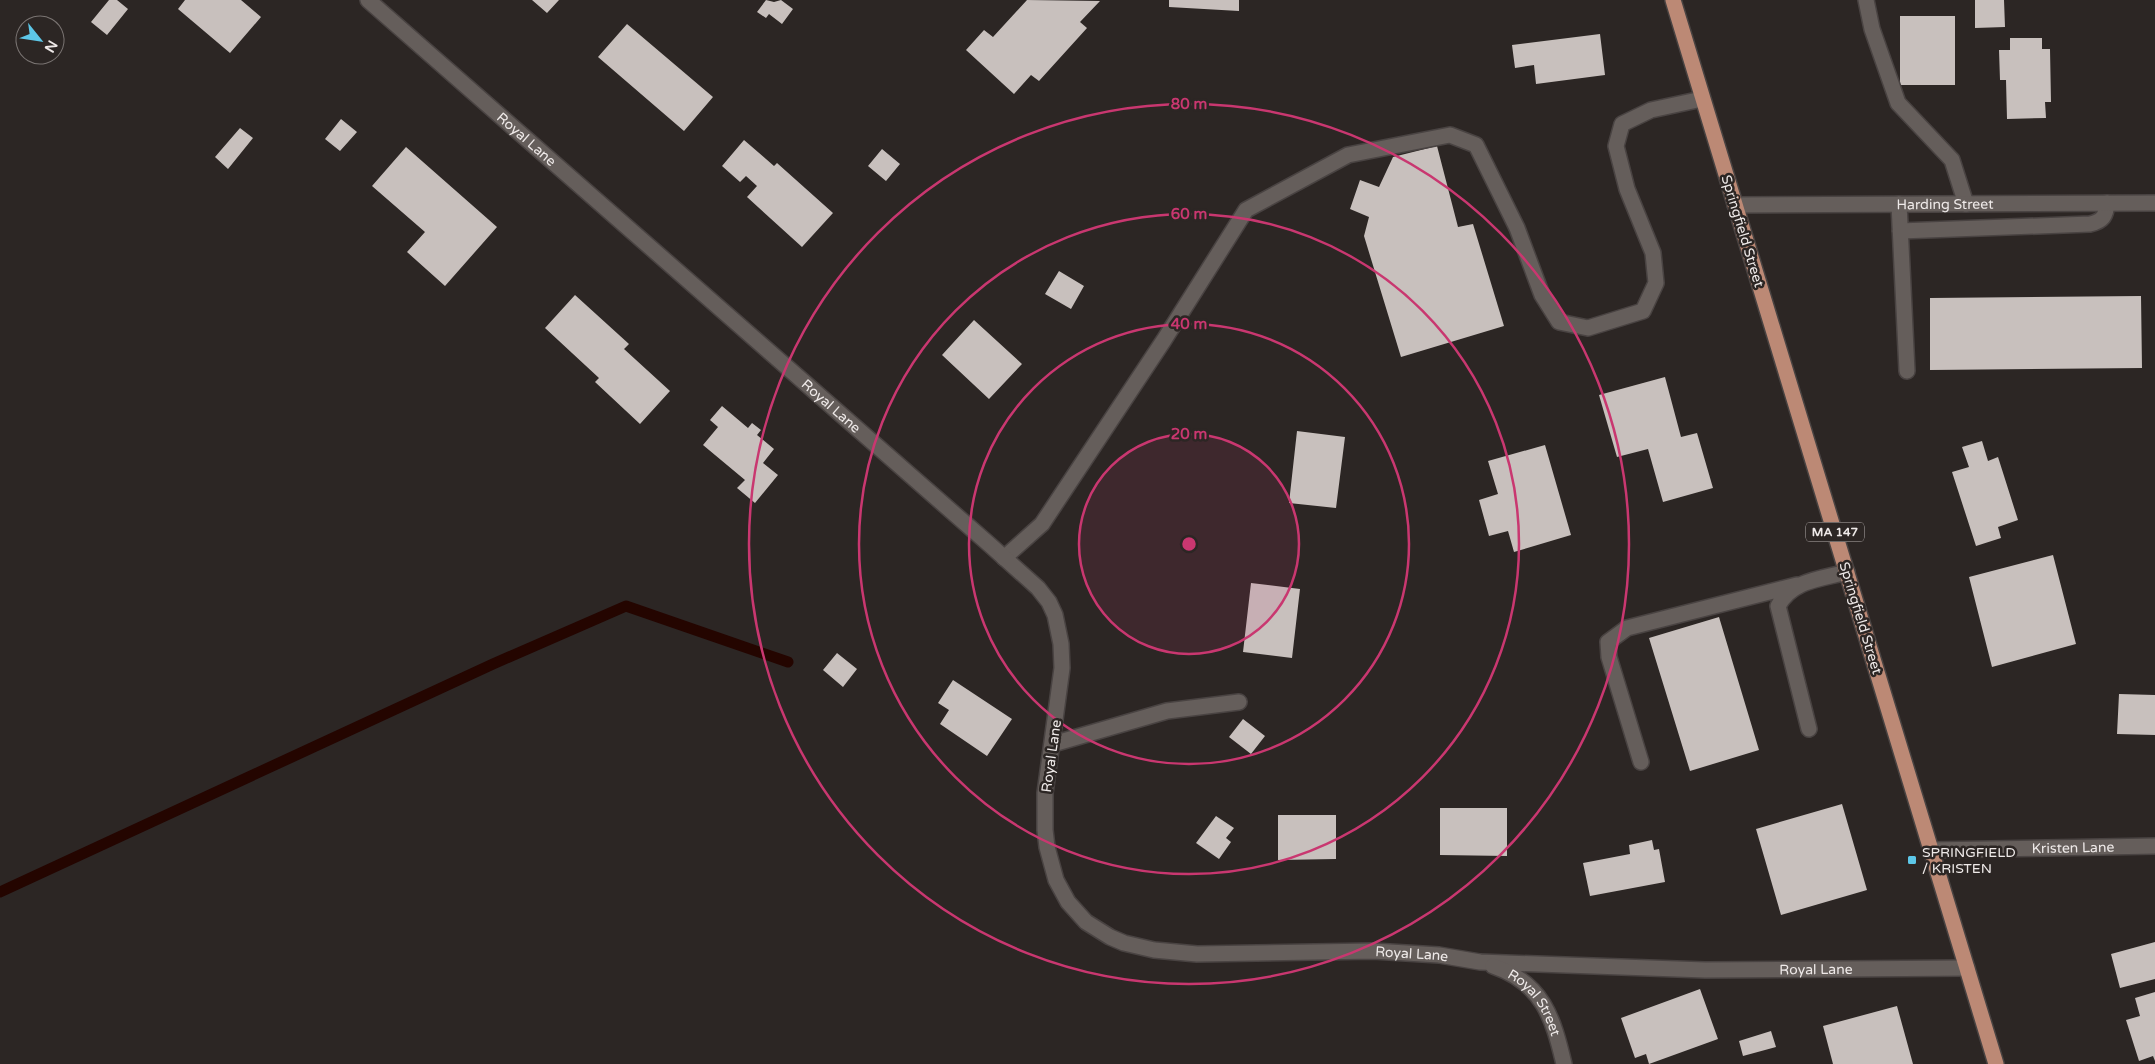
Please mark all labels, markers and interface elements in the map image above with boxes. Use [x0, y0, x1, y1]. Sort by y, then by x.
north arrow [15, 15, 65, 65]
text: N [41, 37, 61, 55]
text: 80 m [1171, 95, 1207, 113]
street label: Royal Lane [493, 109, 560, 170]
street label: Springfield Street [1717, 173, 1768, 290]
street label: Harding Street [1896, 196, 1994, 213]
text: 60 m [1171, 205, 1207, 223]
text: 40 m [1171, 315, 1207, 333]
street label: Royal Lane [798, 376, 864, 437]
text: 20 m [1171, 425, 1207, 443]
road number: MA 147 [1806, 522, 1864, 542]
centre of rings [1180, 535, 1198, 553]
street label: Springfield Street [1835, 560, 1886, 677]
street label: Royal Lane [1038, 719, 1065, 793]
street label: Kristen Lane [2031, 839, 2115, 857]
place label: SPRINGFIELD / KRISTEN [1922, 844, 2016, 877]
marker: SPRINGFIELD / KRISTEN [1906, 854, 1918, 866]
street label: Royal Lane [1375, 943, 1450, 965]
street label: Royal Lane [1779, 961, 1853, 978]
street label: Royal Street [1505, 966, 1564, 1039]

